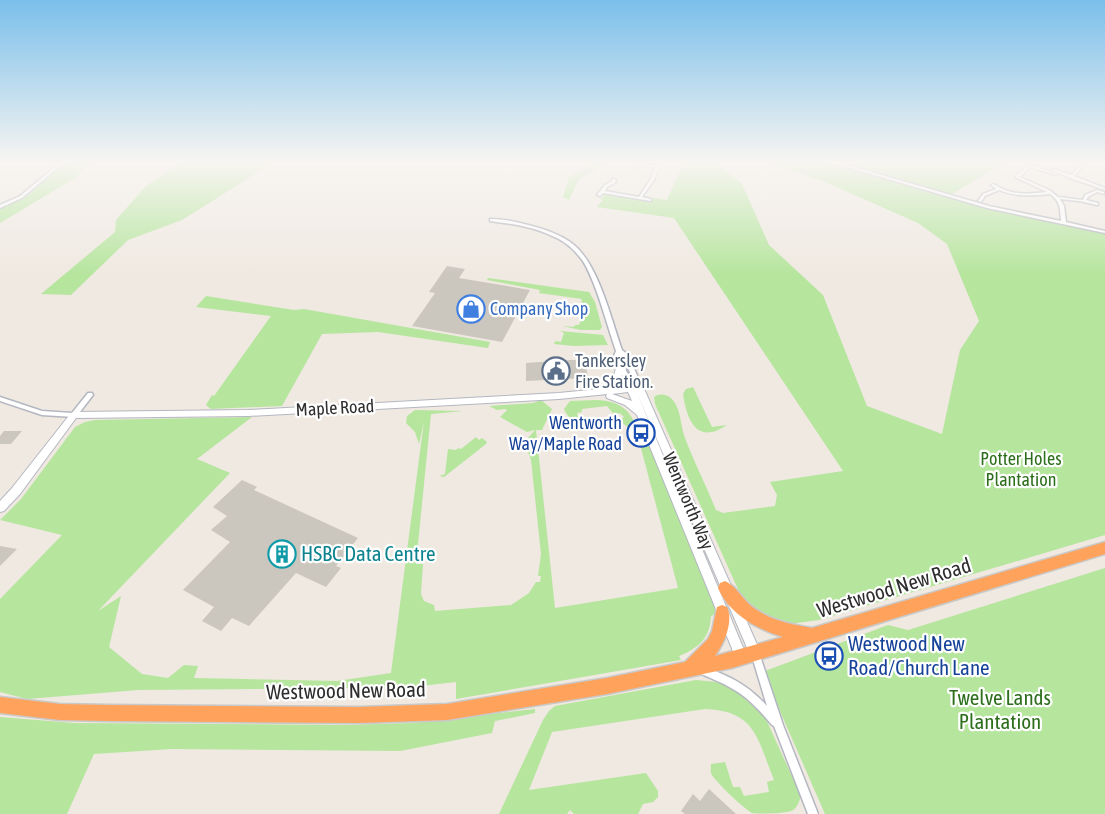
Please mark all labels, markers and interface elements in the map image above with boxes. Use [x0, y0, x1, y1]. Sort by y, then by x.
shop icon: Company Shop [456, 294, 486, 324]
place label: Company Shop [490, 298, 588, 319]
place label: Tankersley Fire Station. [575, 350, 653, 392]
public building icon: Tankersley Fire Station. [541, 356, 571, 386]
street label: Maple Road [295, 395, 375, 420]
place label: Wentworth Way/Maple Road [509, 412, 622, 454]
bus stop icon: Wentworth Way/Maple Road [626, 418, 656, 448]
park label: Potter Holes Plantation [980, 448, 1062, 490]
street label: Wentworth Way [659, 449, 718, 553]
building icon: HSBC Data Centre [267, 539, 297, 569]
place label: HSBC Data Centre [301, 541, 435, 565]
street label: Westwood New Road [814, 552, 974, 622]
place label: Westwood New Road/Church Lane [848, 631, 990, 679]
bus stop icon: Westwood New Road/Church Lane [814, 641, 844, 671]
street label: Westwood New Road [266, 677, 426, 703]
park label: Twelve Lands Plantation [949, 685, 1051, 733]

